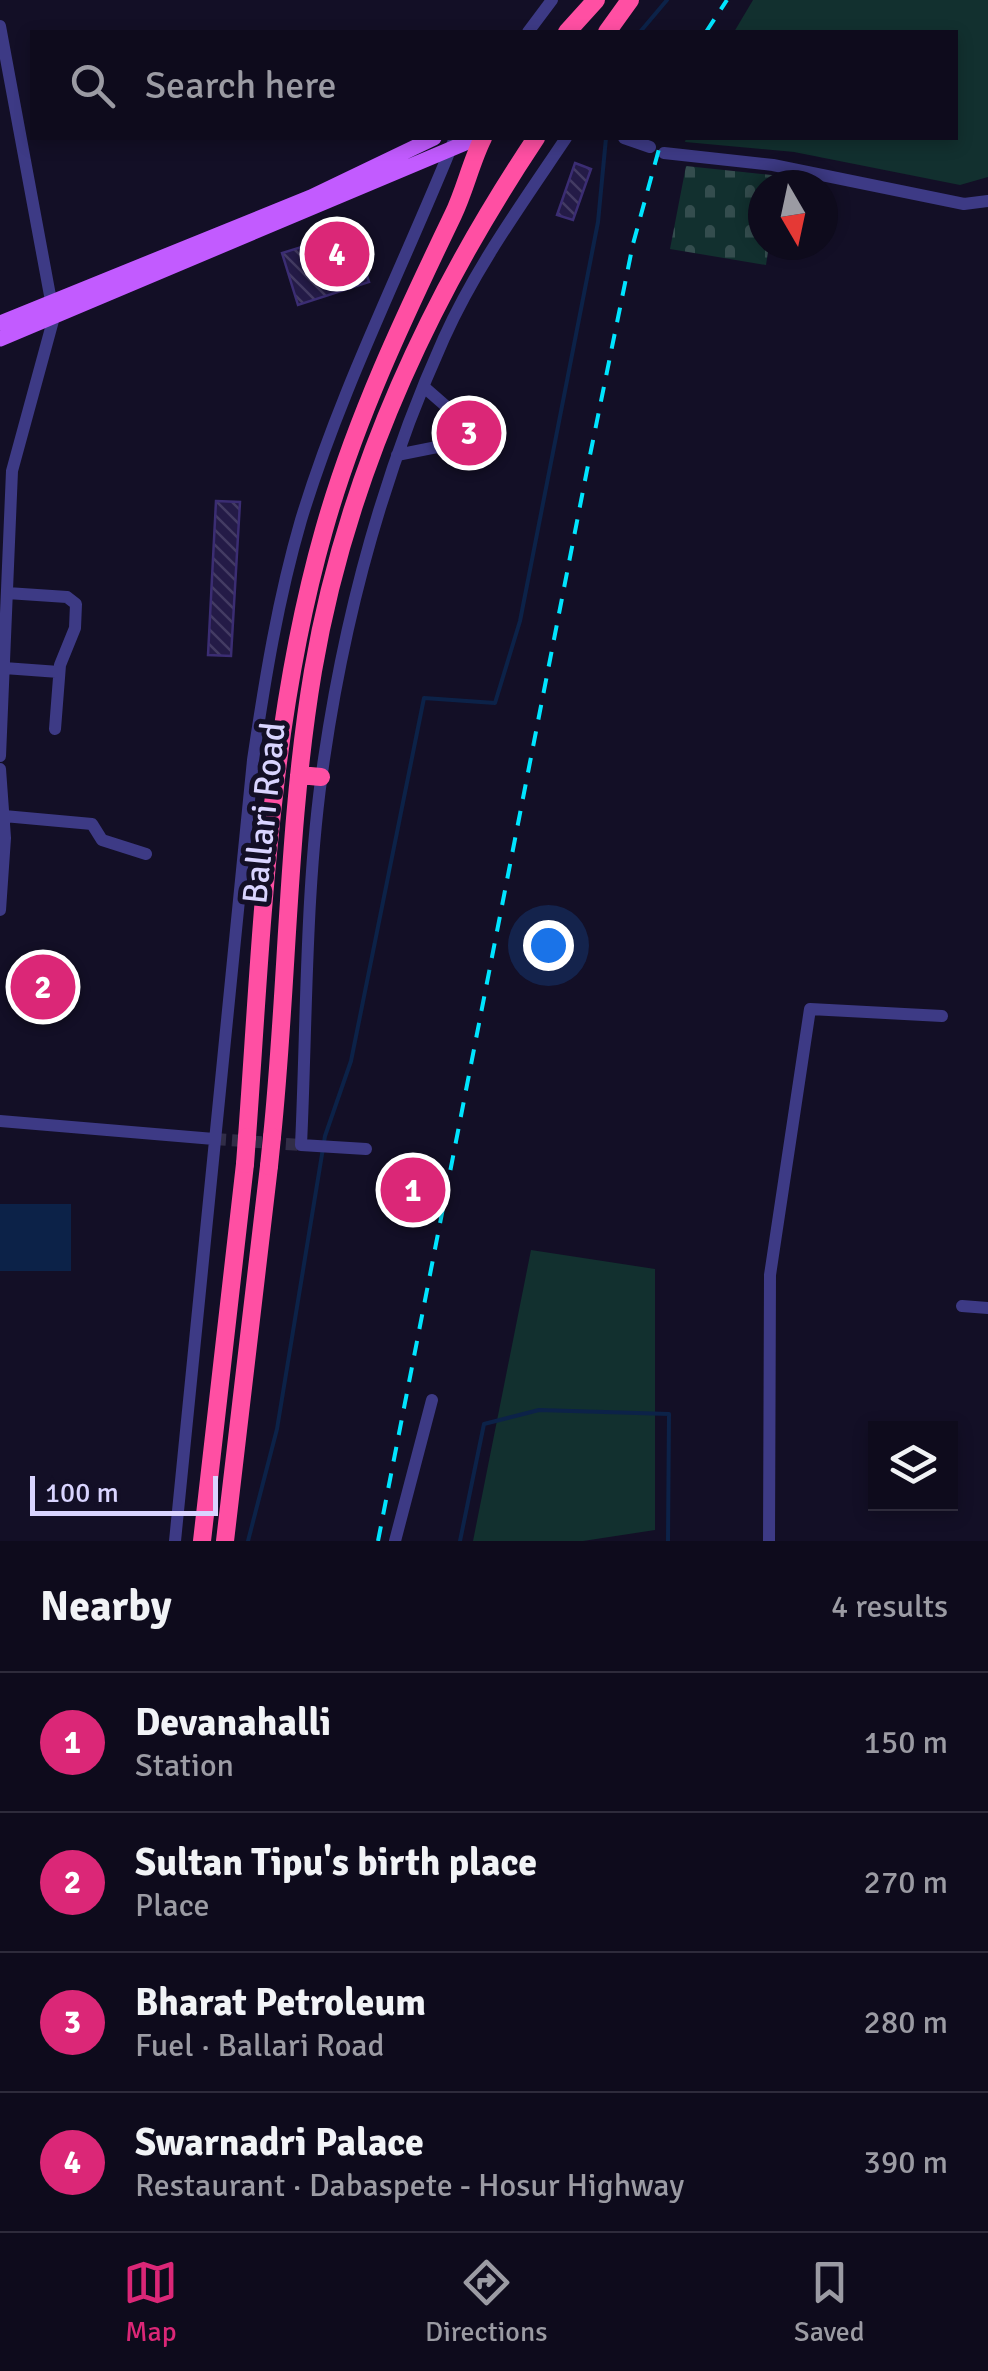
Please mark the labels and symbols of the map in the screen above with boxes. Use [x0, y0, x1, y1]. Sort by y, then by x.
north arrow [748, 170, 838, 260]
pin: 4 [304, 216, 370, 292]
pin: 3 [436, 396, 502, 470]
street label: Ballari Road [233, 720, 295, 906]
your location [523, 920, 574, 971]
pin: 2 [10, 950, 76, 1024]
pin: 1 [380, 1152, 446, 1228]
scale bar [30, 1471, 218, 1516]

